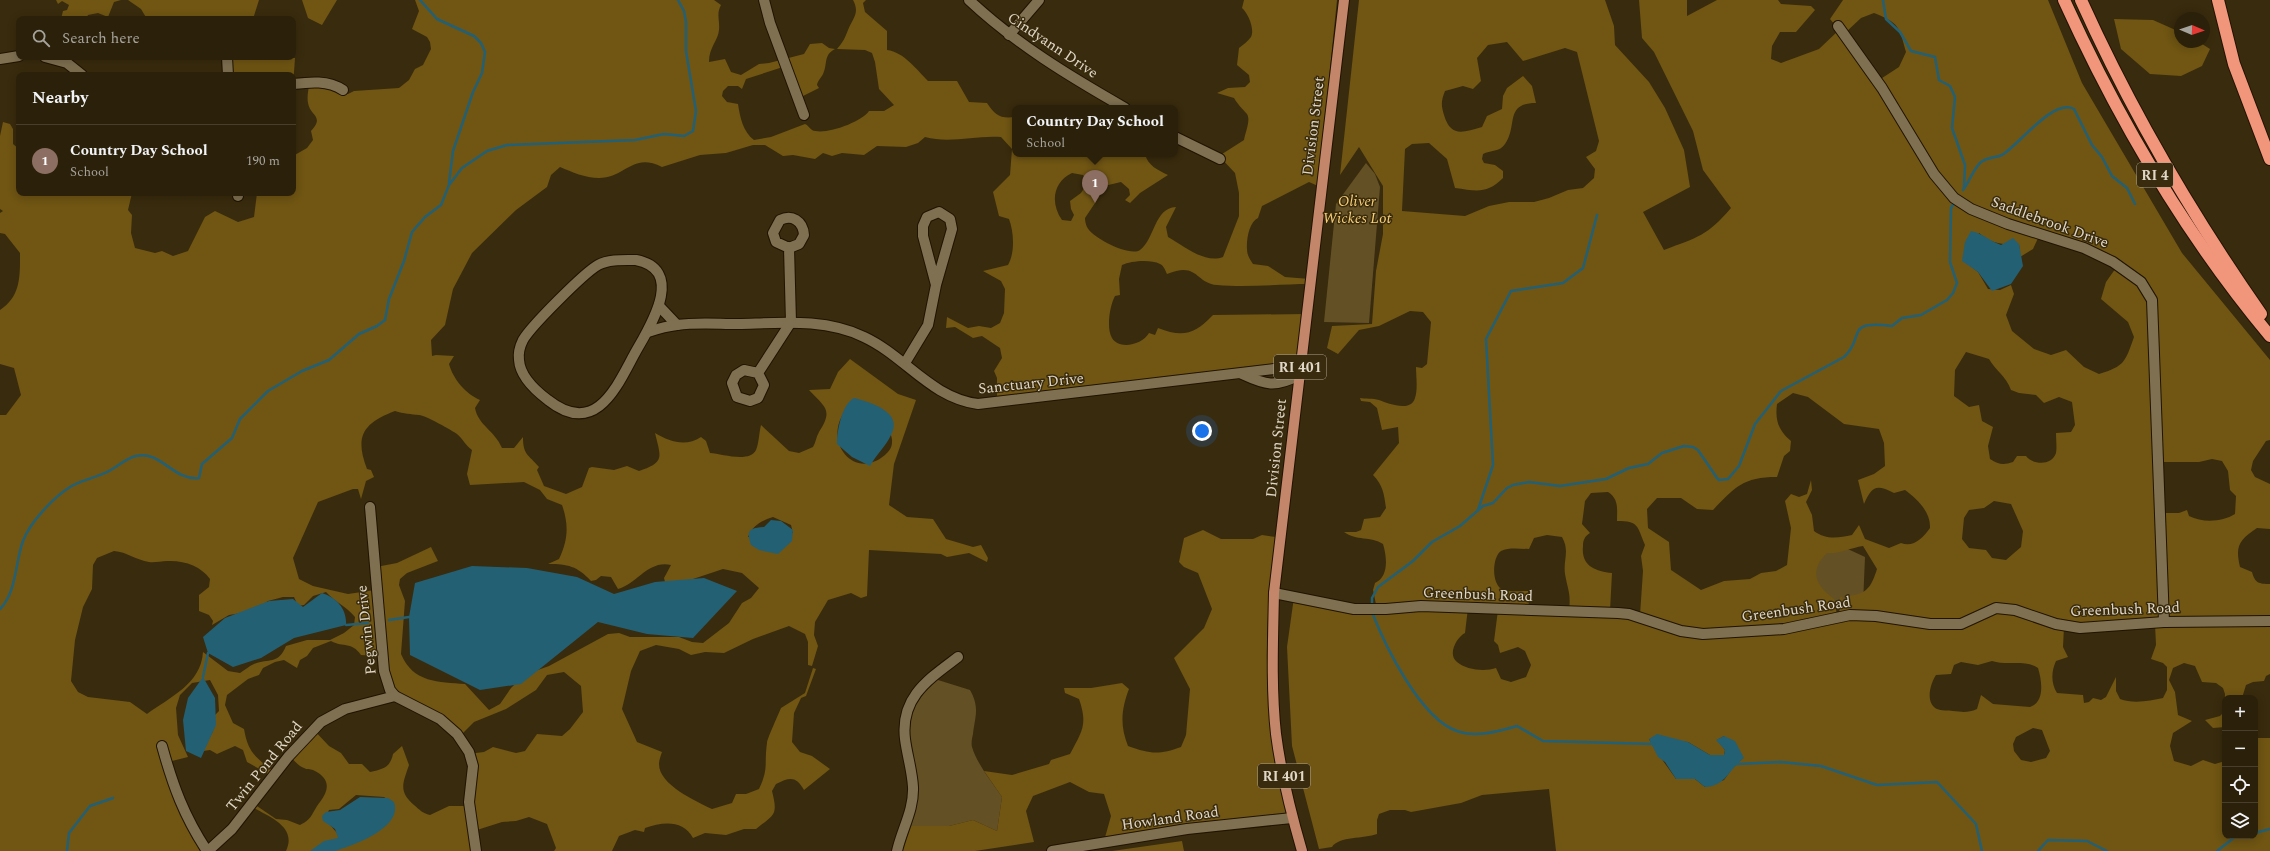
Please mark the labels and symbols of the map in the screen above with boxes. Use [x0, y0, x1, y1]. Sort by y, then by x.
street label: Cindyann Drive [1003, 6, 1103, 84]
north arrow [2174, 12, 2210, 48]
street label: Division Street [1296, 75, 1331, 177]
road number: RI 4 [2137, 163, 2173, 187]
pin: 1 [1082, 170, 1108, 203]
park label: Oliver Wickes Lot [1323, 190, 1391, 230]
street label: Saddlebrook Drive [1988, 191, 2112, 254]
road number: RI 401 [1274, 355, 1326, 379]
street label: Sanctuary Drive [977, 367, 1085, 400]
street label: Division Street [1260, 397, 1293, 499]
your location [1192, 421, 1212, 441]
street label: Greenbush Road [1423, 581, 1533, 608]
street label: Pegwin Drive [350, 584, 383, 676]
street label: Greenbush Road [1740, 590, 1852, 629]
street label: Greenbush Road [2070, 596, 2180, 623]
street label: Twin Pond Road [221, 716, 308, 817]
road number: RI 401 [1258, 764, 1310, 788]
street label: Howland Road [1120, 800, 1220, 837]

